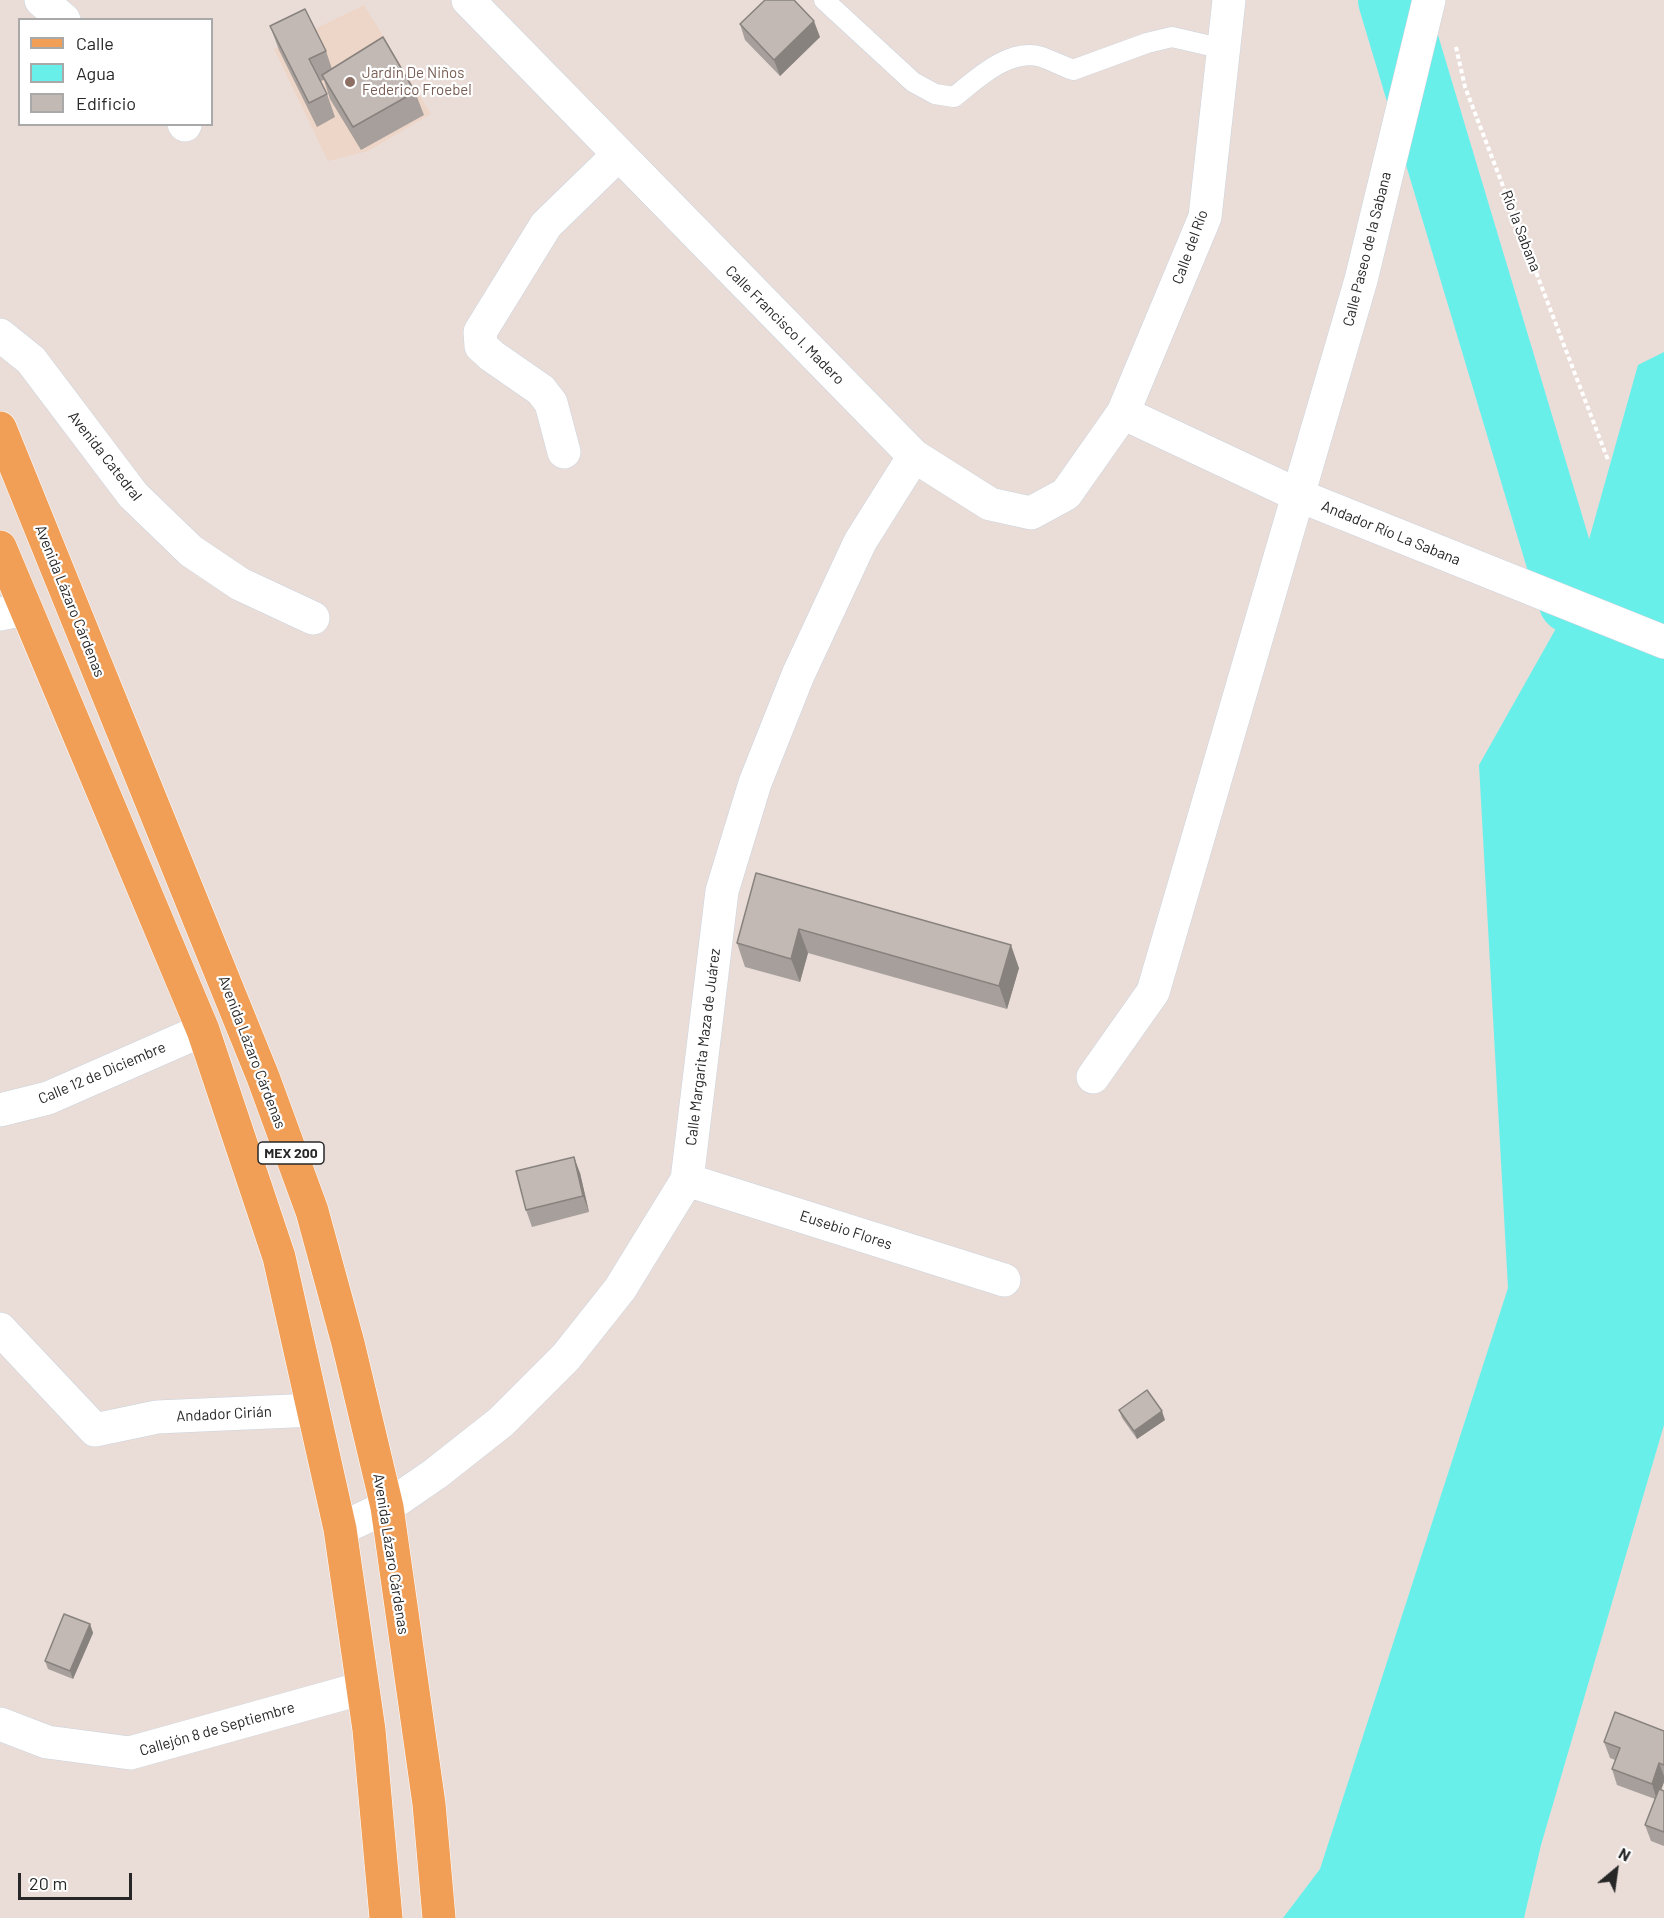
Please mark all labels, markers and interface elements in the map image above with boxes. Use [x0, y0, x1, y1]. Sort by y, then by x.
legend [18, 18, 213, 126]
text: Calle [76, 32, 114, 54]
text: Agua [76, 62, 115, 84]
place label: Jardin De Niños Federico Froebel [362, 64, 472, 99]
marker: Jardin De Niños Federico Froebel [343, 75, 357, 89]
text: Edificio [76, 92, 136, 114]
street label: Calle Paseo de la Sabana [1339, 170, 1395, 328]
street label: Río la Sabana [1497, 188, 1545, 274]
street label: Calle del Río [1168, 207, 1212, 287]
street label: Calle Francisco I. Madero [722, 262, 848, 388]
street label: Avenida Catedral [64, 408, 146, 504]
street label: Andador Río La Sabana [1319, 497, 1463, 569]
street label: Avenida Lázaro Cárdenas [31, 522, 109, 680]
street label: Calle Margarita Maza de Juárez [682, 947, 724, 1147]
street label: Avenida Lázaro Cárdenas [214, 973, 290, 1131]
street label: Calle 12 de Diciembre [36, 1038, 168, 1108]
road number: MEX 200 [258, 1142, 324, 1164]
street label: Eusebio Flores [798, 1207, 894, 1253]
street label: Andador Cirián [176, 1403, 272, 1425]
street label: Avenida Lázaro Cárdenas [369, 1472, 413, 1636]
street label: Callejón 8 de Septiembre [137, 1698, 297, 1760]
north arrow [1586, 1840, 1646, 1900]
text: N [1616, 1843, 1634, 1865]
scale bar [21, 1861, 135, 1899]
text: 20 m [29, 1872, 67, 1894]

